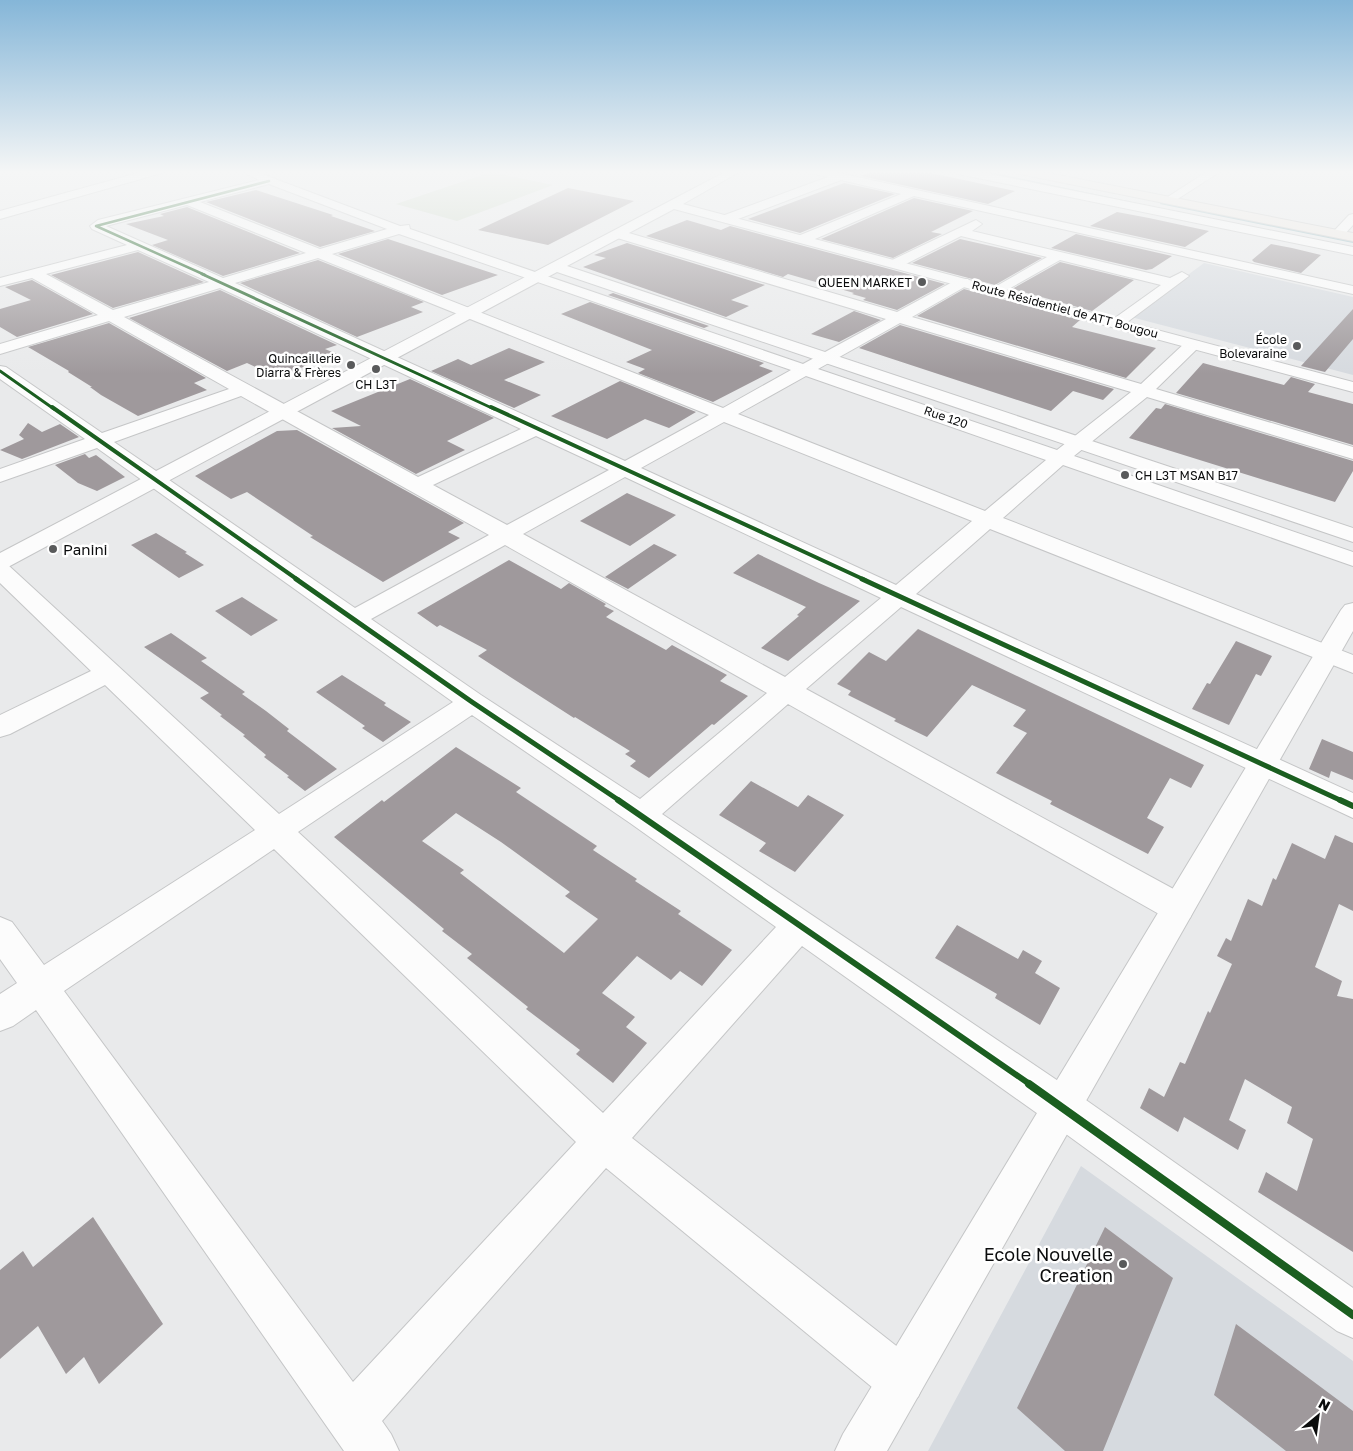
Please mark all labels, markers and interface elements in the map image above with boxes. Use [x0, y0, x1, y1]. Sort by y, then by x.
place label: QUEEN MARKET [818, 275, 913, 290]
marker: QUEEN MARKET [916, 276, 928, 288]
street label: Route Résidentiel de ATT Bougou [970, 277, 1160, 341]
place label: École Bolevaraine [1219, 332, 1287, 361]
marker: École Bolevaraine [1291, 340, 1303, 352]
place label: Quincaillerie Diarra & Frères [256, 351, 341, 380]
marker: Quincaillerie Diarra & Frères [345, 359, 357, 371]
marker: CH L3T [370, 363, 382, 375]
place label: CH L3T [355, 377, 397, 392]
street label: Rue 120 [922, 403, 970, 431]
place label: CH L3T MSAN B17 [1135, 468, 1238, 483]
marker: CH L3T MSAN B17 [1119, 469, 1131, 481]
place label: Panini [63, 540, 108, 558]
marker: Panini [47, 543, 59, 555]
place label: Ecole Nouvelle Creation [984, 1243, 1113, 1286]
marker: Ecole Nouvelle Creation [1117, 1258, 1129, 1270]
north arrow [1293, 1391, 1343, 1441]
text: N [1316, 1394, 1333, 1414]

